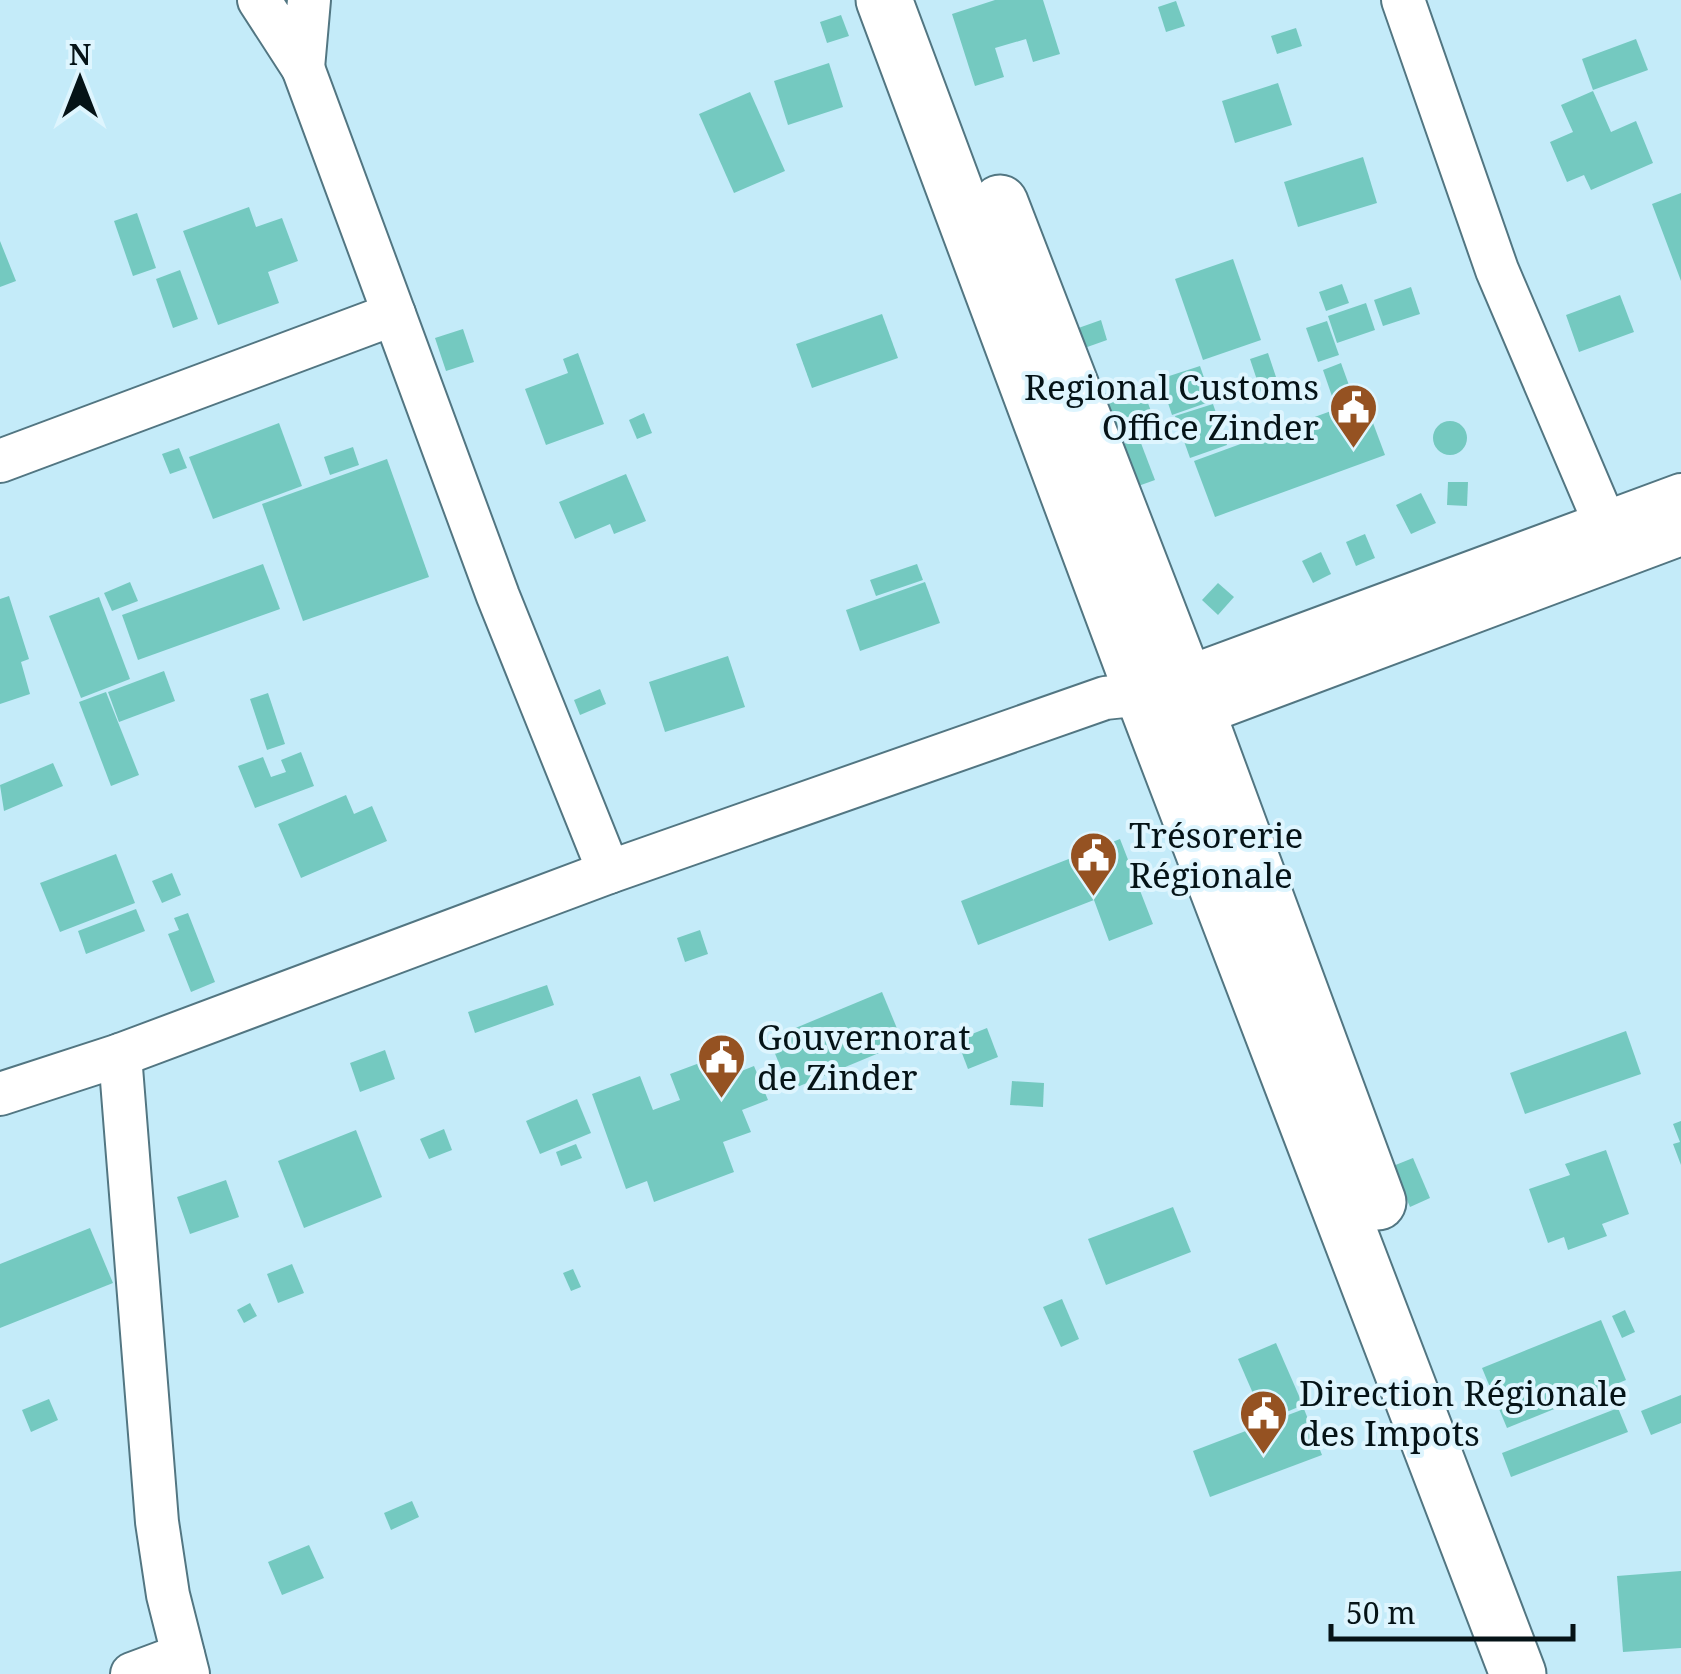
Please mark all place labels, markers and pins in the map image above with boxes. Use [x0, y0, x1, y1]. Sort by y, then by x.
place label: Regional Customs Office Zinder [1024, 363, 1319, 450]
public building icon: Regional Customs Office Zinder [1328, 382, 1380, 450]
place label: Trésorerie Régionale [1129, 811, 1303, 898]
public building icon: Trésorerie Régionale [1068, 830, 1120, 898]
place label: Gouvernorat de Zinder [757, 1013, 970, 1100]
public building icon: Gouvernorat de Zinder [696, 1032, 748, 1100]
place label: Direction Régionale des Impots [1299, 1369, 1627, 1456]
public building icon: Direction Régionale des Impots [1238, 1388, 1290, 1456]

